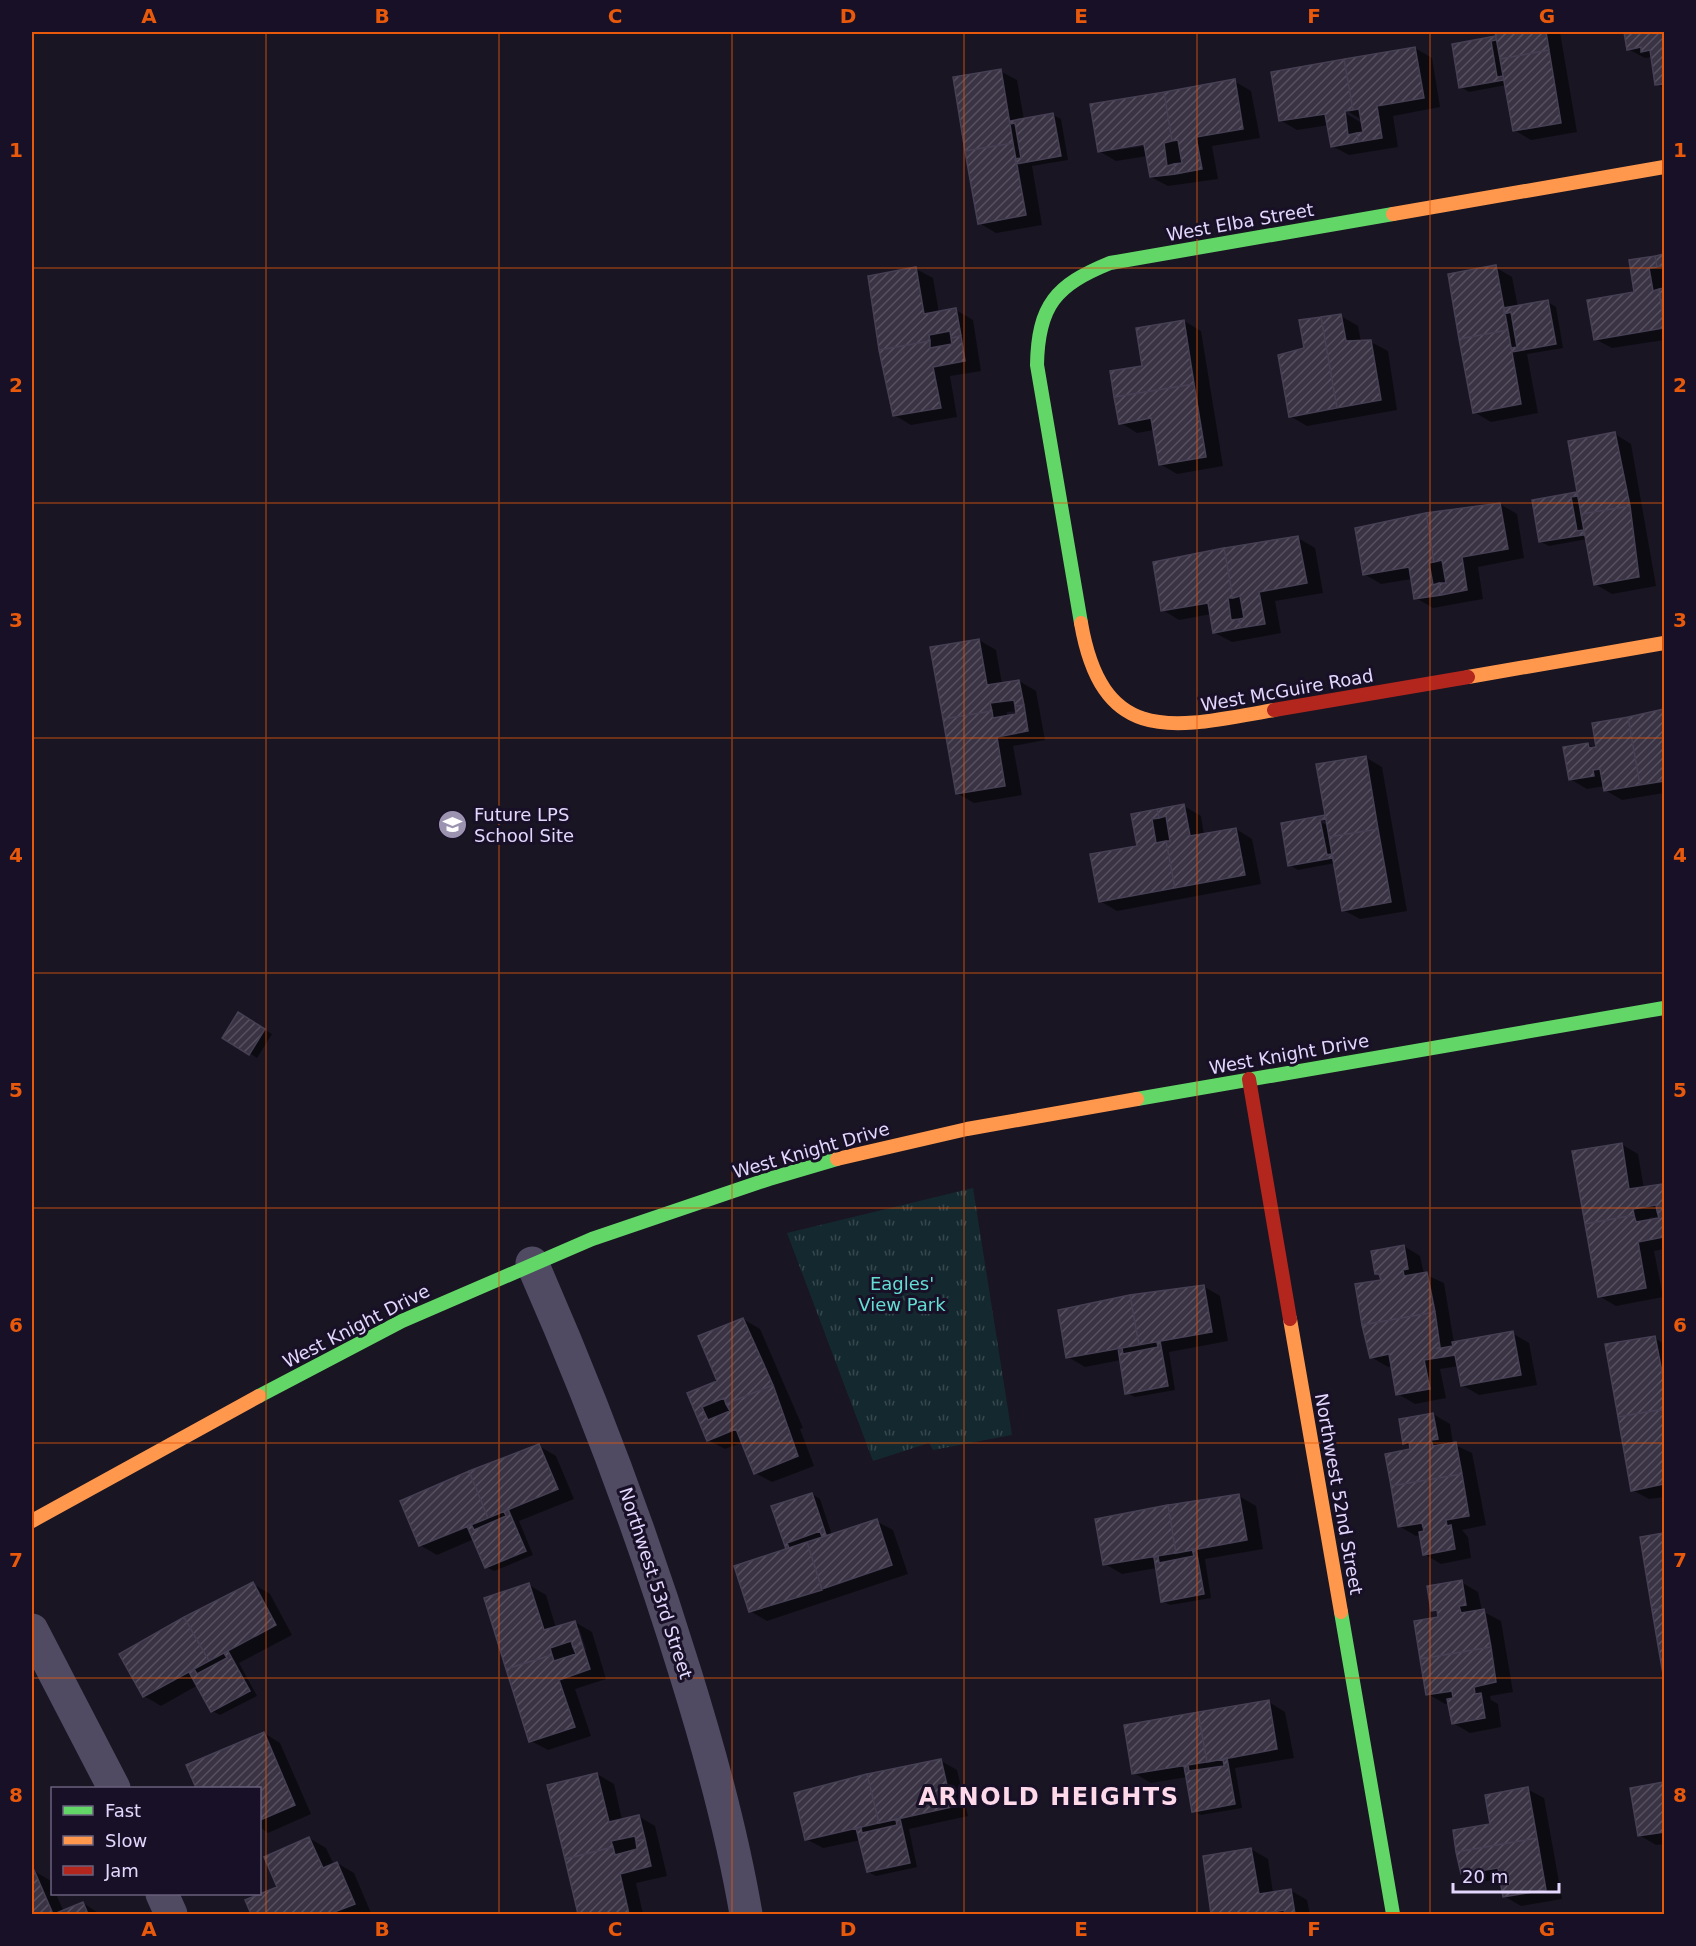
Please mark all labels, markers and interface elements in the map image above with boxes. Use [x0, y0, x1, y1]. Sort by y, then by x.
text: A [141, 4, 157, 28]
text: B [374, 4, 390, 28]
text: C [608, 4, 622, 28]
text: D [840, 4, 856, 28]
text: E [1074, 4, 1088, 28]
text: F [1307, 4, 1321, 28]
text: G [1539, 4, 1555, 28]
text: 1 [9, 138, 23, 162]
text: 1 [1673, 138, 1687, 162]
street label: West Elba Street [1165, 199, 1315, 245]
text: 2 [9, 373, 23, 397]
text: 2 [1673, 373, 1687, 397]
text: 3 [9, 608, 23, 632]
text: 3 [1673, 608, 1687, 632]
street label: West McGuire Road [1199, 664, 1375, 716]
place label: Future LPS School Site [474, 804, 574, 846]
school or university icon: Future LPS School Site [437, 808, 469, 840]
text: 4 [9, 843, 23, 867]
text: 4 [1673, 843, 1687, 867]
street label: West Knight Drive [1208, 1030, 1370, 1078]
text: 5 [9, 1078, 23, 1102]
text: 5 [1673, 1078, 1687, 1102]
street label: West Knight Drive [730, 1118, 892, 1182]
park label: Eagles' View Park [858, 1273, 946, 1315]
street label: West Knight Drive [279, 1280, 433, 1372]
text: 6 [9, 1313, 23, 1337]
text: 6 [1673, 1313, 1687, 1337]
street label: Northwest 52nd Street [1311, 1392, 1367, 1596]
street label: Northwest 53rd Street [615, 1485, 697, 1681]
text: 7 [9, 1548, 23, 1572]
text: 7 [1673, 1548, 1687, 1572]
text: 8 [9, 1783, 23, 1807]
district label: ARNOLD HEIGHTS [919, 1783, 1179, 1811]
text: 8 [1673, 1783, 1687, 1807]
legend [51, 1787, 261, 1895]
text: Fast [105, 1800, 141, 1821]
text: Slow [105, 1830, 147, 1851]
scale bar [1453, 1856, 1560, 1894]
text: Jam [104, 1860, 139, 1881]
text: 20 m [1462, 1866, 1508, 1887]
text: A [141, 1917, 157, 1941]
text: B [374, 1917, 390, 1941]
text: C [608, 1917, 622, 1941]
text: D [840, 1917, 856, 1941]
text: E [1074, 1917, 1088, 1941]
text: F [1307, 1917, 1321, 1941]
text: G [1539, 1917, 1555, 1941]

